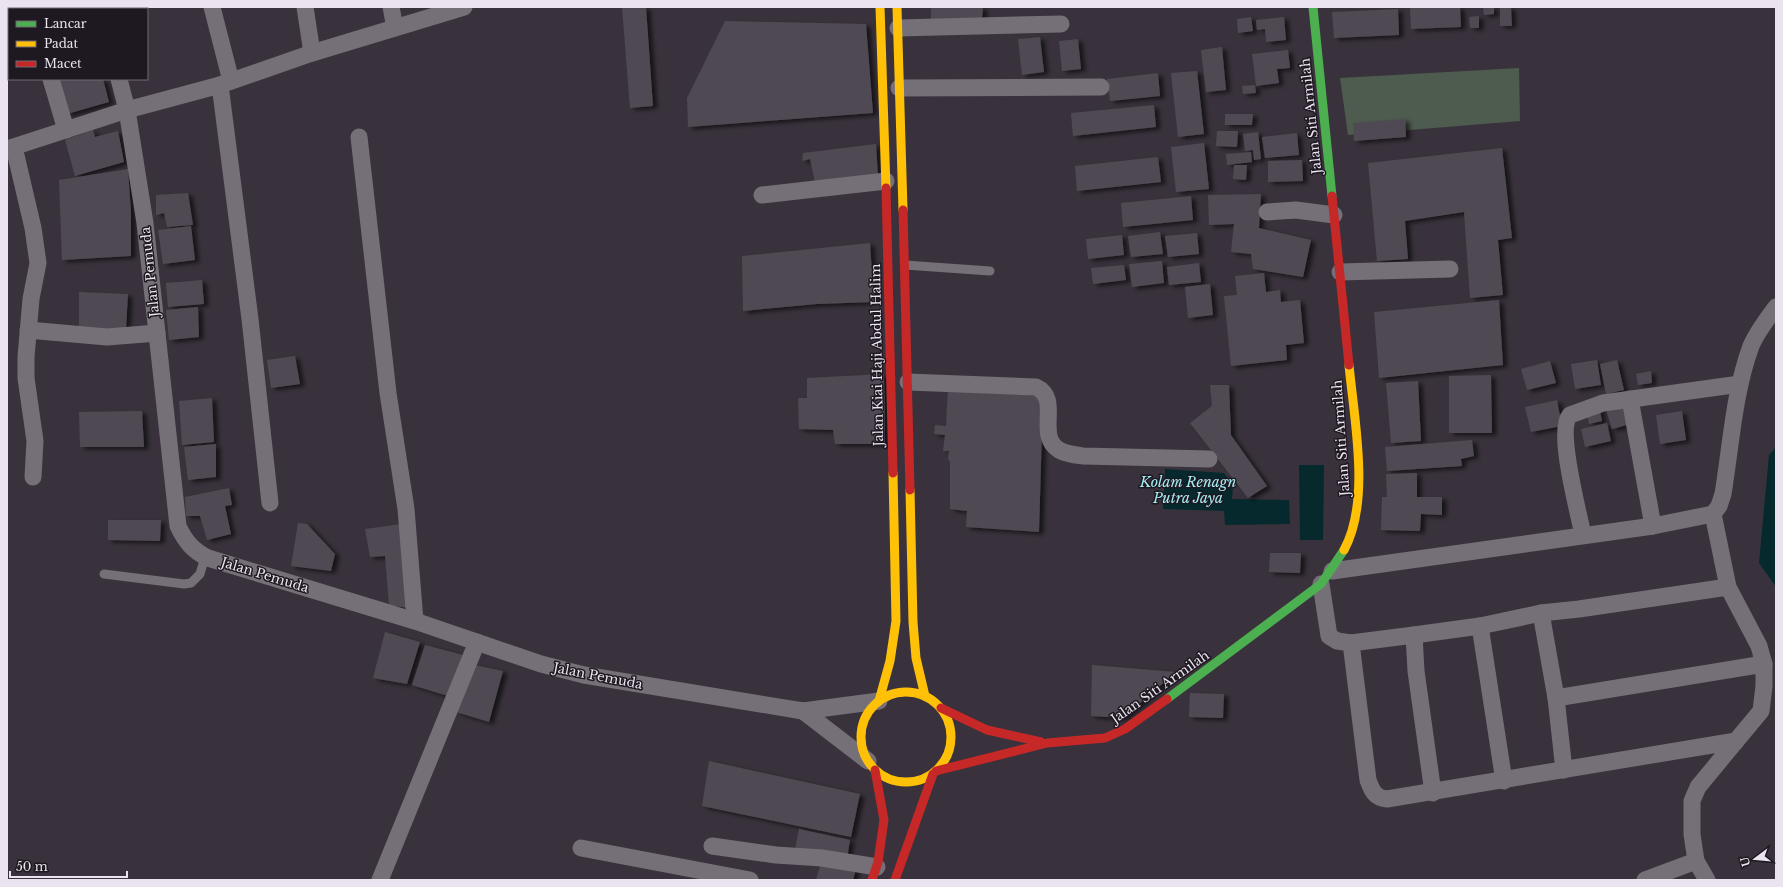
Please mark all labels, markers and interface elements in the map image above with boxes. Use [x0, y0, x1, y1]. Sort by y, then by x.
legend [8, 8, 148, 80]
text: Lancar [44, 16, 87, 31]
text: Padat [44, 36, 78, 51]
text: Macet [44, 56, 82, 71]
street label: Jalan Siti Armilah [1296, 57, 1326, 177]
street label: Jalan Pemuda [137, 225, 163, 320]
street label: Jalan Kiai Haji Abdul Halim [867, 264, 887, 448]
street label: Jalan Siti Armilah [1328, 379, 1354, 499]
water label: Kolam Renagn Putra Jaya [1139, 473, 1236, 507]
street label: Jalan Pemuda [217, 553, 312, 597]
street label: Jalan Siti Armilah [1106, 647, 1213, 728]
street label: Jalan Pemuda [550, 659, 645, 693]
north arrow [1735, 839, 1775, 879]
scale bar [10, 853, 127, 879]
text: U [1737, 855, 1753, 868]
text: 50 m [16, 859, 48, 874]

